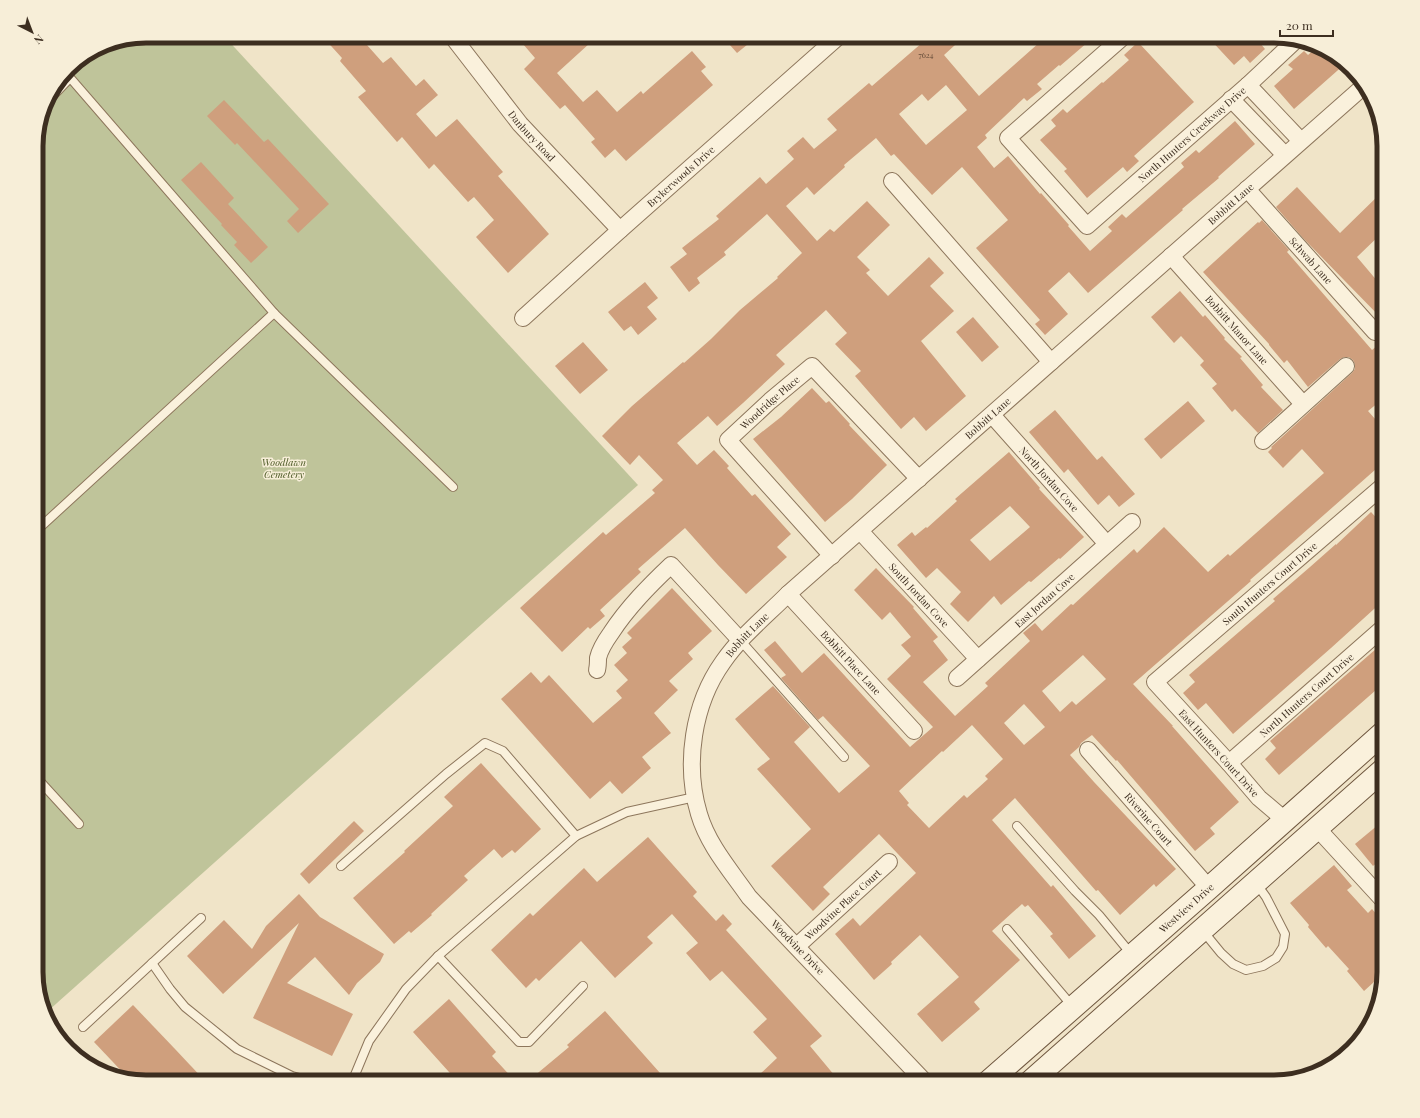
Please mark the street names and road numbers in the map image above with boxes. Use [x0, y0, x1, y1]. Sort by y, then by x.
street label: North Hunters Creekway Drive [1135, 83, 1249, 185]
street label: Danbury Road [505, 108, 559, 164]
street label: Brykerwoods Drive [644, 142, 718, 210]
street label: Bobbitt Lane [1205, 180, 1257, 228]
street label: Schwab Lane [1286, 234, 1336, 287]
street label: Bobbitt Manor Lane [1202, 292, 1272, 368]
street label: Woodridge Place [736, 372, 802, 433]
street label: Bobbitt Lane [962, 394, 1014, 442]
street label: North Jordan Cove [1016, 444, 1082, 515]
street label: South Hunters Court Drive [1219, 539, 1320, 628]
street label: South Jordan Cove [886, 560, 952, 630]
street label: East Jordan Cove [1011, 570, 1077, 631]
street label: Bobbitt Lane [722, 609, 772, 660]
street label: Bobbitt Place Lane [818, 627, 884, 698]
street label: North Hunters Court Drive [1256, 650, 1357, 740]
street label: East Hunters Court Drive [1176, 706, 1262, 800]
street label: Riverine Court [1121, 790, 1176, 849]
street label: Woodvine Place Court [801, 865, 884, 943]
street label: Westview Drive [1155, 880, 1217, 936]
street label: Woodvine Drive [768, 916, 828, 977]

